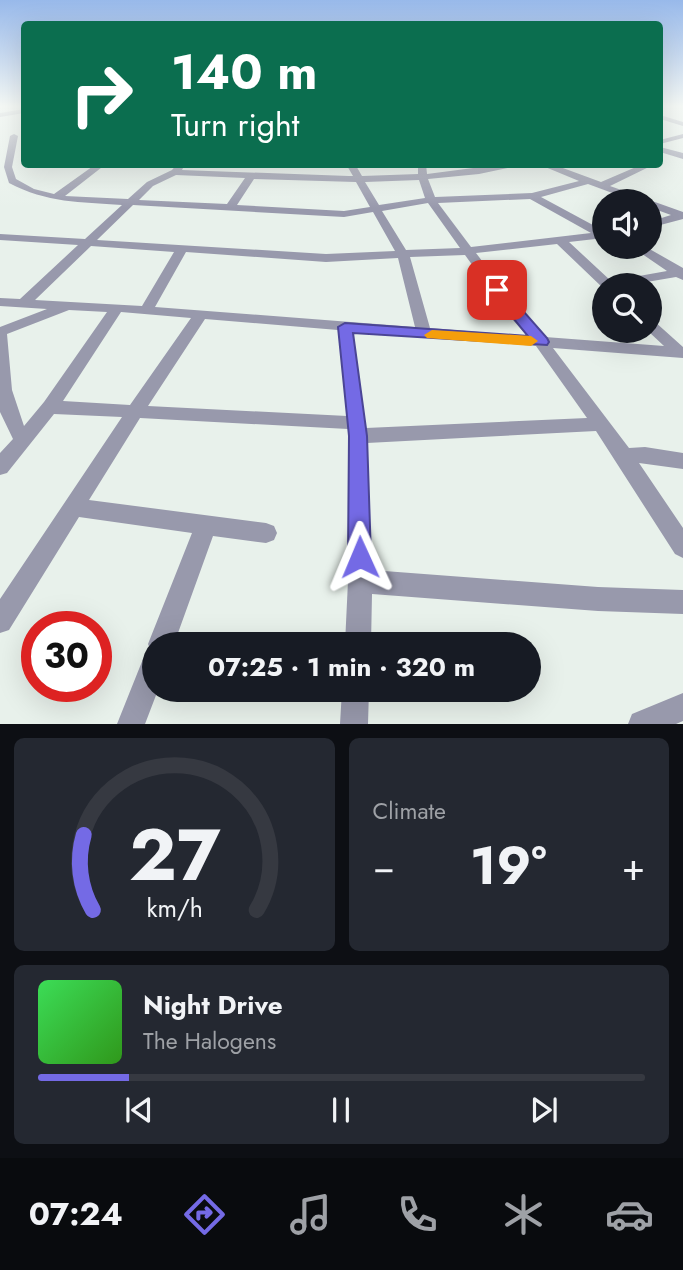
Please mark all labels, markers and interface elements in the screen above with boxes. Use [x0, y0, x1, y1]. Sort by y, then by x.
text: 140 m [171, 37, 317, 107]
icon: right [56, 49, 147, 140]
text: Turn right [171, 102, 300, 148]
map controls [592, 189, 662, 343]
button: sound [592, 189, 662, 259]
pin [467, 260, 527, 320]
icon: arrive [478, 271, 516, 309]
button: search [592, 273, 662, 343]
position arrow [323, 520, 397, 594]
speed limit sign: 30 [21, 611, 112, 702]
text: 07:25 · 1 min · 320 m [208, 648, 475, 686]
text: Climate [373, 794, 446, 828]
text: 27 [128, 803, 220, 908]
text: 19° [470, 828, 547, 904]
text: − [373, 839, 395, 894]
text: + [622, 839, 645, 894]
text: km/h [146, 890, 203, 926]
text: Night Drive [143, 986, 283, 1024]
text: The Halogens [143, 1024, 276, 1058]
icon: previous [120, 1091, 158, 1129]
icon: pause [322, 1091, 360, 1129]
icon: next [525, 1091, 563, 1129]
icon: directions [180, 1190, 229, 1239]
icon: music [286, 1190, 335, 1239]
icon: phone [393, 1190, 442, 1239]
icon: climate [499, 1190, 548, 1239]
icon: car [605, 1190, 654, 1239]
text: 07:24 [29, 1191, 123, 1237]

